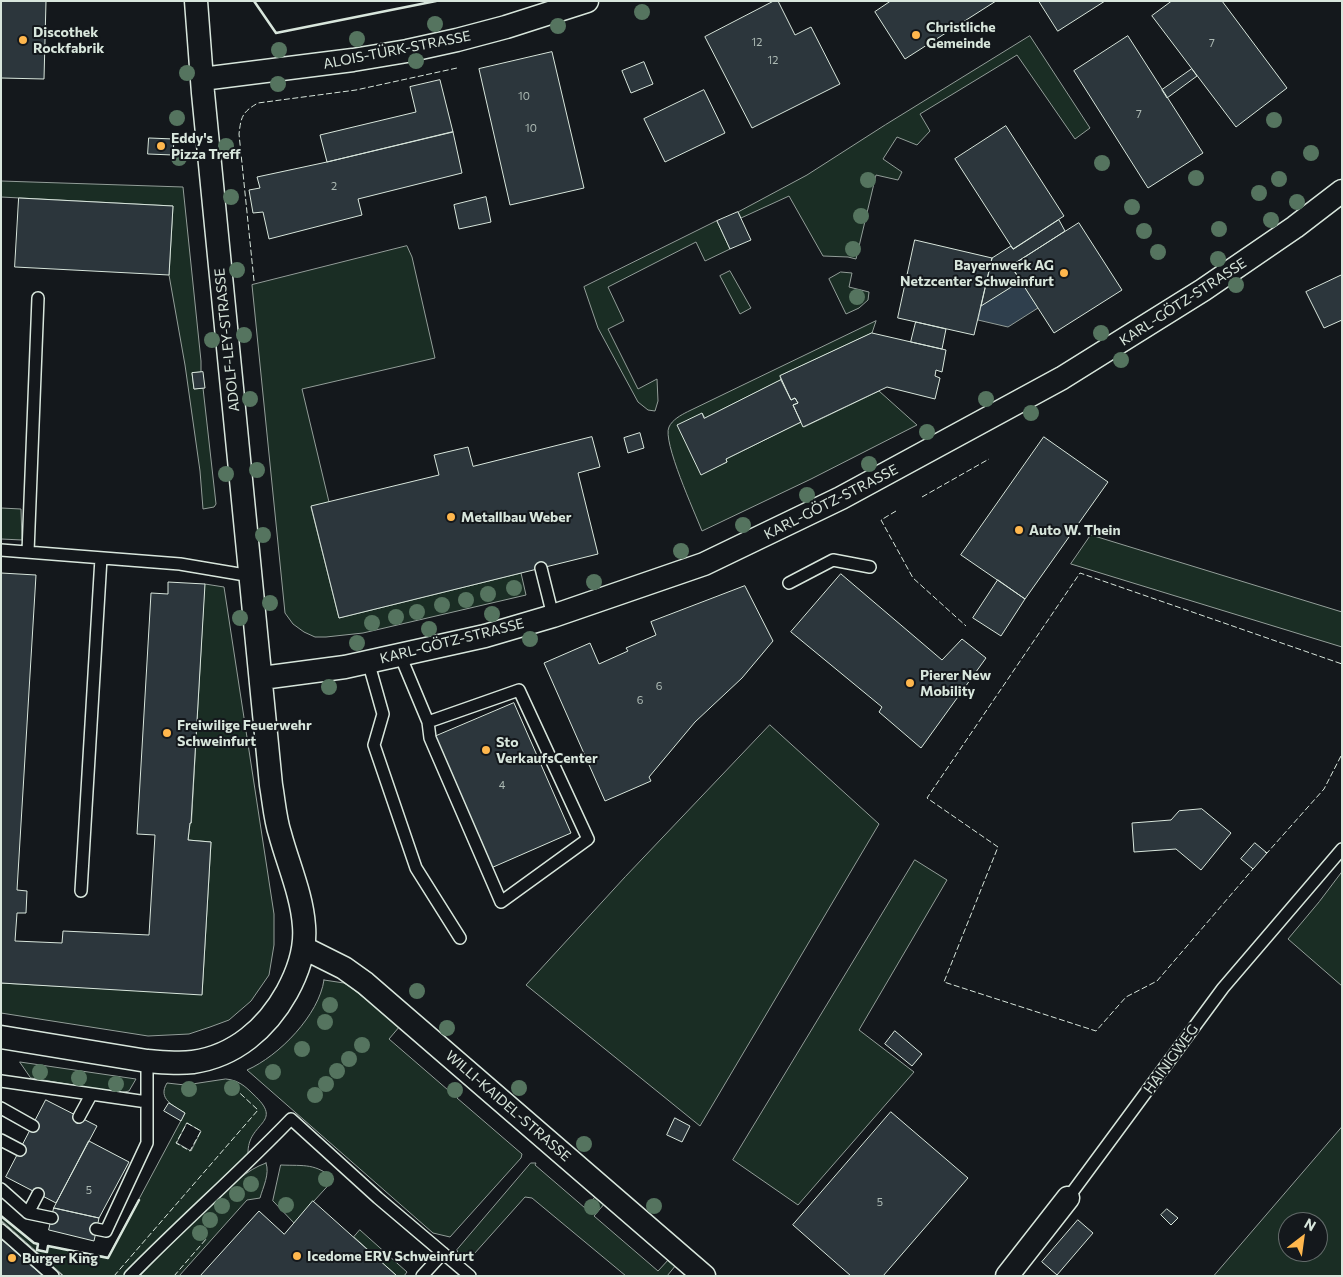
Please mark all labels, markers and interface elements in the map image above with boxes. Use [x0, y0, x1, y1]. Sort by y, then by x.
place label: Christliche Gemeinde [926, 19, 996, 52]
place label: Discothek Rockfabrik [33, 24, 104, 56]
street label: ALOIS-TÜRK-STRASSE [322, 27, 472, 73]
marker: Christliche Gemeinde [910, 29, 922, 41]
marker: Discothek Rockfabrik [17, 34, 29, 46]
house number: 12 [752, 35, 762, 49]
house number: 7 [1209, 36, 1215, 50]
house number: 12 [768, 53, 778, 67]
house number: 10 [518, 89, 530, 103]
house number: 7 [1136, 107, 1142, 121]
house number: 10 [525, 121, 537, 135]
place label: Eddy's Pizza Treff [171, 130, 241, 162]
marker: Eddy's Pizza Treff [155, 140, 167, 152]
house number: 2 [331, 179, 337, 193]
street label: KARL-GÖTZ-STRASSE [1116, 255, 1250, 349]
place label: Bayernwerk AG Netzcenter Schweinfurt [900, 257, 1054, 290]
street label: ADOLF-LEY-STRASSE [211, 267, 243, 413]
marker: Bayernwerk AG Netzcenter Schweinfurt [1058, 267, 1070, 279]
street label: KARL-GÖTZ-STRASSE [761, 461, 901, 543]
place label: Metallbau Weber [461, 509, 571, 525]
marker: Metallbau Weber [445, 511, 457, 523]
place label: Auto W. Thein [1029, 522, 1121, 538]
marker: Auto W. Thein [1013, 524, 1025, 536]
street label: KARL-GÖTZ-STRASSE [378, 615, 526, 667]
place label: Pierer New Mobility [920, 667, 991, 700]
marker: Pierer New Mobility [904, 677, 916, 689]
house number: 6 [656, 679, 662, 693]
house number: 6 [637, 693, 643, 707]
place label: Freiwilige Feuerwehr Schweinfurt [177, 717, 312, 750]
marker: Freiwilige Feuerwehr Schweinfurt [161, 727, 173, 739]
place label: Sto VerkaufsCenter [496, 734, 598, 766]
marker: Sto VerkaufsCenter [480, 744, 492, 756]
house number: 4 [499, 778, 505, 792]
street label: HAINIGWEG [1140, 1021, 1202, 1097]
street label: WILLI-KAIDEL-STRASSE [442, 1047, 574, 1165]
house number: 5 [86, 1183, 92, 1197]
house number: 5 [877, 1195, 883, 1209]
north arrow [1278, 1212, 1328, 1262]
text: N [1301, 1214, 1319, 1234]
place label: Icedome ERV Schweinfurt [307, 1248, 474, 1264]
place label: Burger King [22, 1250, 98, 1266]
marker: Icedome ERV Schweinfurt [291, 1250, 303, 1262]
marker: Burger King [6, 1252, 18, 1264]

